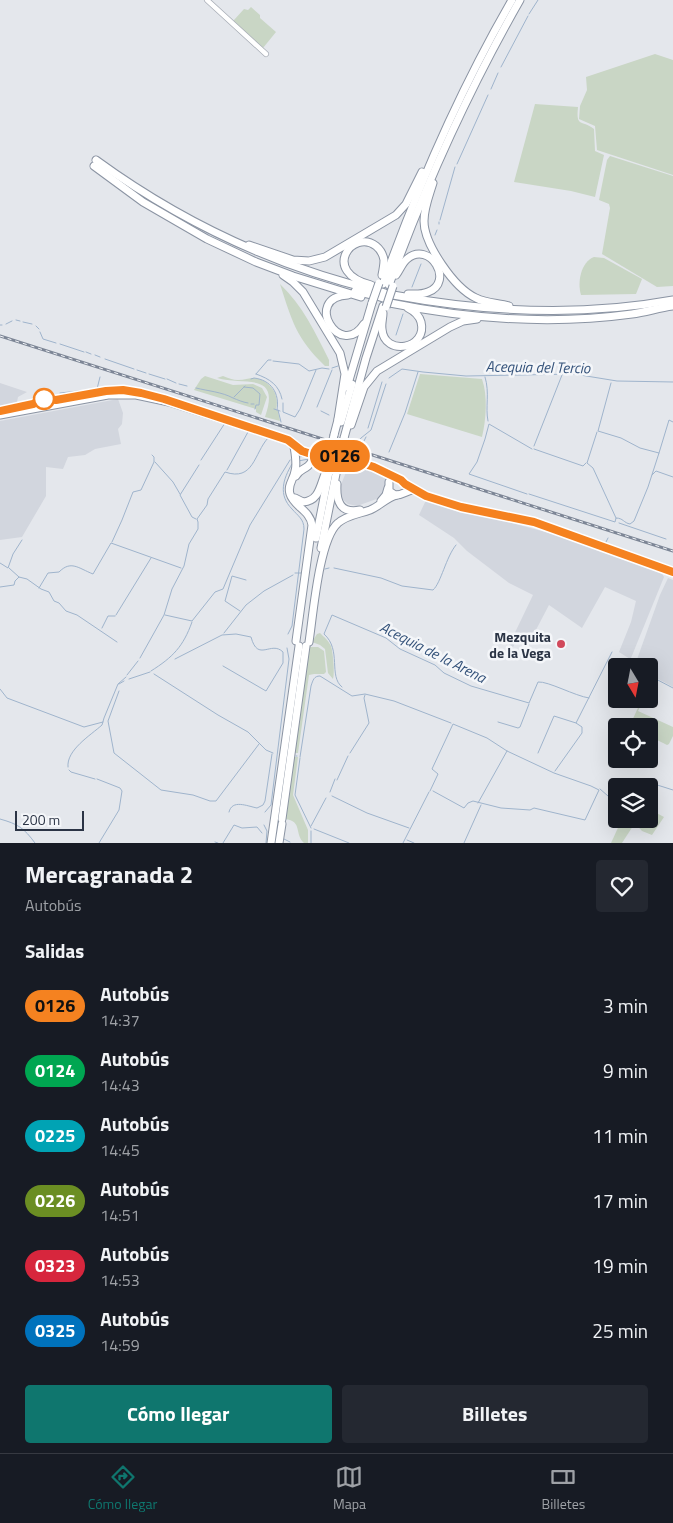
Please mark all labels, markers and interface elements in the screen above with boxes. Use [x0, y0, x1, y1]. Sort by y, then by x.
water label: Acequia del Tercio [485, 355, 591, 379]
unlabelled marker [33, 388, 55, 410]
line badge: 0126 [305, 440, 375, 472]
text: 0126 [320, 442, 360, 469]
water label: Acequia de la Arena [376, 615, 491, 689]
place label: Mezquita de la Vega [489, 626, 551, 663]
marker: Mezquita de la Vega [555, 638, 567, 650]
north arrow [608, 658, 658, 708]
map controls [608, 658, 658, 828]
button: locate [608, 718, 658, 768]
button: layers [608, 778, 658, 828]
scale bar [15, 808, 84, 831]
text: 200 m [22, 809, 60, 830]
text: Mercagranada 2 [25, 856, 193, 892]
button: heart [596, 860, 648, 912]
text: Autobús [25, 893, 81, 917]
text: Salidas [25, 936, 84, 965]
text: Autobús [100, 979, 169, 1008]
text: 3 min [603, 991, 648, 1020]
text: 0126 [35, 992, 75, 1019]
text: 14:37 [100, 1008, 140, 1032]
text: Autobús [100, 1044, 169, 1073]
text: 9 min [603, 1056, 648, 1085]
text: 0124 [35, 1057, 75, 1084]
text: 14:43 [100, 1073, 140, 1097]
text: Autobús [100, 1109, 169, 1138]
text: 11 min [592, 1121, 648, 1150]
text: 0225 [35, 1122, 75, 1149]
text: 14:45 [100, 1138, 140, 1162]
text: Autobús [100, 1174, 169, 1203]
text: 17 min [592, 1186, 648, 1215]
text: 0226 [35, 1187, 75, 1214]
text: 14:51 [100, 1203, 140, 1227]
text: Autobús [100, 1239, 169, 1268]
text: 19 min [592, 1251, 648, 1280]
text: 0323 [35, 1252, 75, 1279]
text: 14:53 [100, 1268, 140, 1292]
text: Autobús [100, 1304, 169, 1333]
text: 25 min [592, 1316, 648, 1345]
text: 0325 [35, 1317, 75, 1344]
text: 14:59 [100, 1333, 140, 1357]
button: Cómo llegar [25, 1385, 332, 1443]
button: Billetes [342, 1385, 648, 1443]
tab: Cómo llegar [88, 1463, 157, 1514]
tab: Mapa [333, 1463, 366, 1514]
tab: Billetes [542, 1463, 585, 1514]

